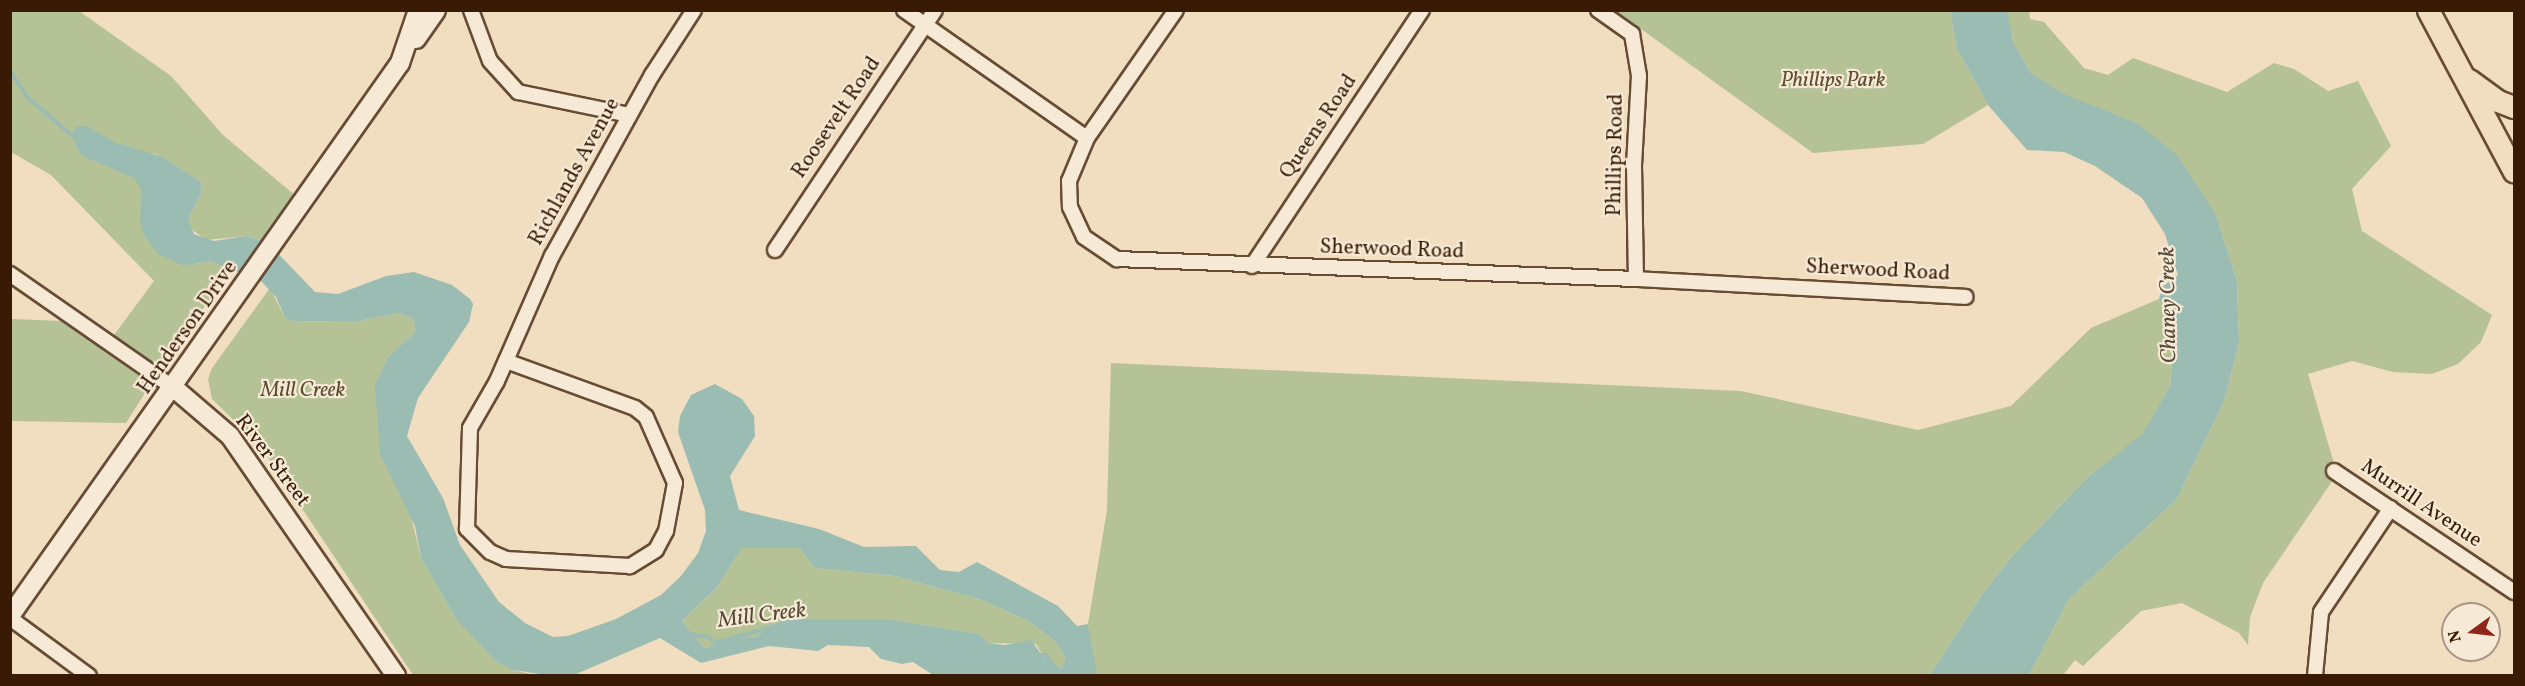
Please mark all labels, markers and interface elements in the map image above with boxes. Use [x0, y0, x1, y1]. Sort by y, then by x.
street label: Roosevelt Road [787, 52, 887, 184]
park label: Phillips Park [1781, 68, 1885, 94]
street label: Queens Road [1275, 70, 1363, 184]
street label: Richlands Avenue [524, 94, 626, 250]
street label: Phillips Road [1602, 94, 1630, 216]
street label: Sherwood Road [1319, 235, 1465, 265]
water label: Chaney Creek [2155, 247, 2183, 363]
street label: Sherwood Road [1805, 255, 1951, 287]
street label: Henderson Drive [133, 256, 243, 400]
park label: Mill Creek [261, 378, 345, 404]
street label: River Street [229, 410, 315, 512]
street label: Murrill Avenue [2356, 454, 2486, 554]
water label: Mill Creek [716, 598, 808, 634]
north arrow [2441, 602, 2501, 662]
text: N [2443, 628, 2468, 645]

